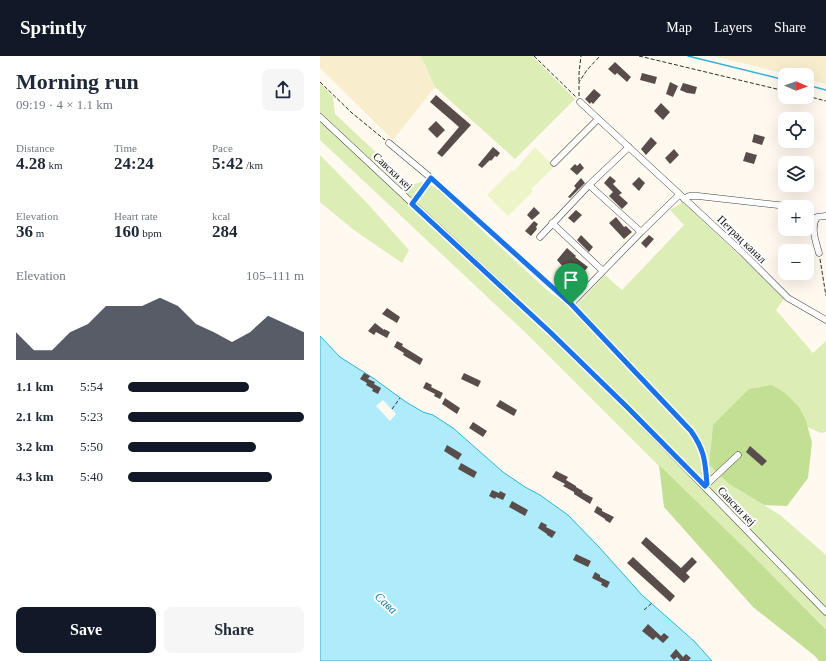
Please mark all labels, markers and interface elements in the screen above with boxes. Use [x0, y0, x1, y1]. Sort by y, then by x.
text: Sprintly [20, 17, 87, 38]
text: Map [666, 20, 692, 35]
text: Layers [714, 20, 752, 35]
text: Share [774, 20, 806, 35]
north arrow [778, 68, 814, 104]
map controls [778, 68, 814, 280]
text: Morning run [16, 69, 139, 94]
button: share [262, 69, 304, 111]
text: 09:19 · 4 × 1.1 km [16, 97, 113, 112]
button: locate [778, 112, 814, 148]
text: Distance [16, 142, 54, 154]
text: Time [114, 142, 137, 154]
text: Pace [212, 142, 233, 154]
street label: Савски кеј [371, 150, 415, 192]
text: 4.28 [16, 154, 46, 173]
text: 24:24 [114, 154, 154, 173]
text: 5:42 [212, 154, 243, 173]
button: layers [778, 156, 814, 192]
text: km [46, 159, 63, 171]
text: /km [243, 159, 263, 171]
button: + [778, 200, 814, 236]
text: Elevation [16, 210, 58, 222]
text: Heart rate [114, 210, 158, 222]
text: kcal [212, 210, 230, 222]
street label: Петрац канал [715, 213, 769, 266]
text: 36 [16, 222, 33, 241]
text: 160 [114, 222, 140, 241]
text: 284 [212, 222, 238, 241]
text: m [33, 227, 44, 239]
text: bpm [140, 227, 162, 239]
button: − [778, 244, 814, 280]
pin [554, 263, 588, 304]
text: Elevation [16, 268, 66, 283]
text: 105–111 m [246, 268, 304, 283]
icon: arrive [560, 269, 582, 291]
text: 1.1 km [16, 379, 54, 394]
text: 5:54 [80, 379, 103, 394]
text: 2.1 km [16, 409, 54, 424]
text: 5:23 [80, 409, 103, 424]
text: 3.2 km [16, 439, 54, 454]
text: 5:50 [80, 439, 103, 454]
text: 4.3 km [16, 469, 54, 484]
text: 5:40 [80, 469, 103, 484]
street label: Савски кеј [716, 484, 758, 528]
water label: Сава [372, 589, 400, 617]
button: Save [16, 607, 156, 653]
button: Share [164, 607, 304, 653]

